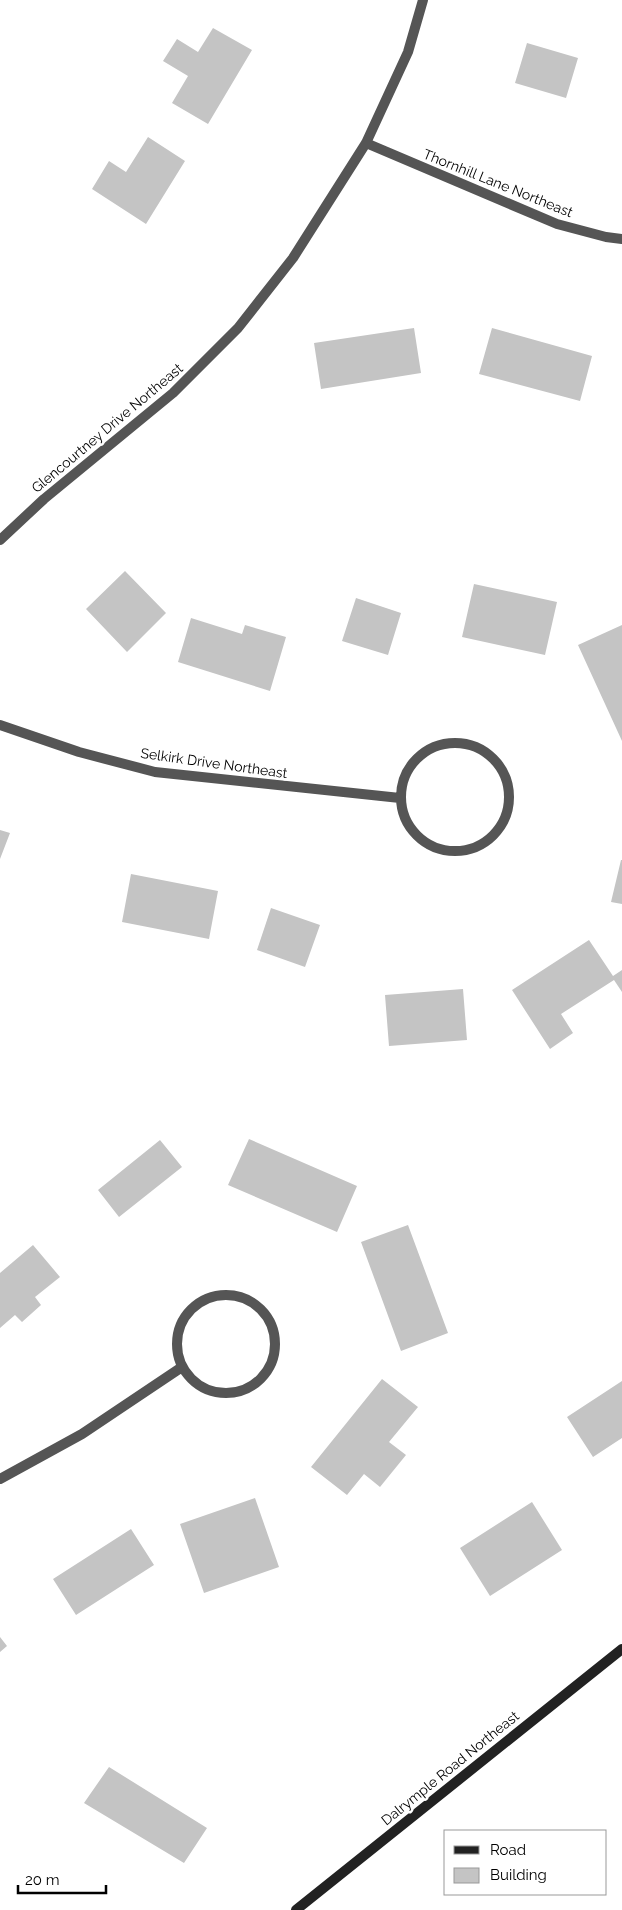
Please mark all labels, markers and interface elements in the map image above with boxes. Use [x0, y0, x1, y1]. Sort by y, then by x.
street label: Thornhill Lane Northeast [421, 146, 575, 220]
street label: Glencourtney Drive Northeast [28, 360, 186, 496]
street label: Selkirk Drive Northeast [140, 745, 289, 781]
street label: Dalrymple Road Northeast [378, 1707, 522, 1828]
legend [444, 1830, 607, 1895]
text: Road [490, 1841, 526, 1859]
scale bar [18, 1862, 105, 1894]
text: Building [490, 1866, 547, 1884]
text: 20 m [25, 1871, 60, 1889]

